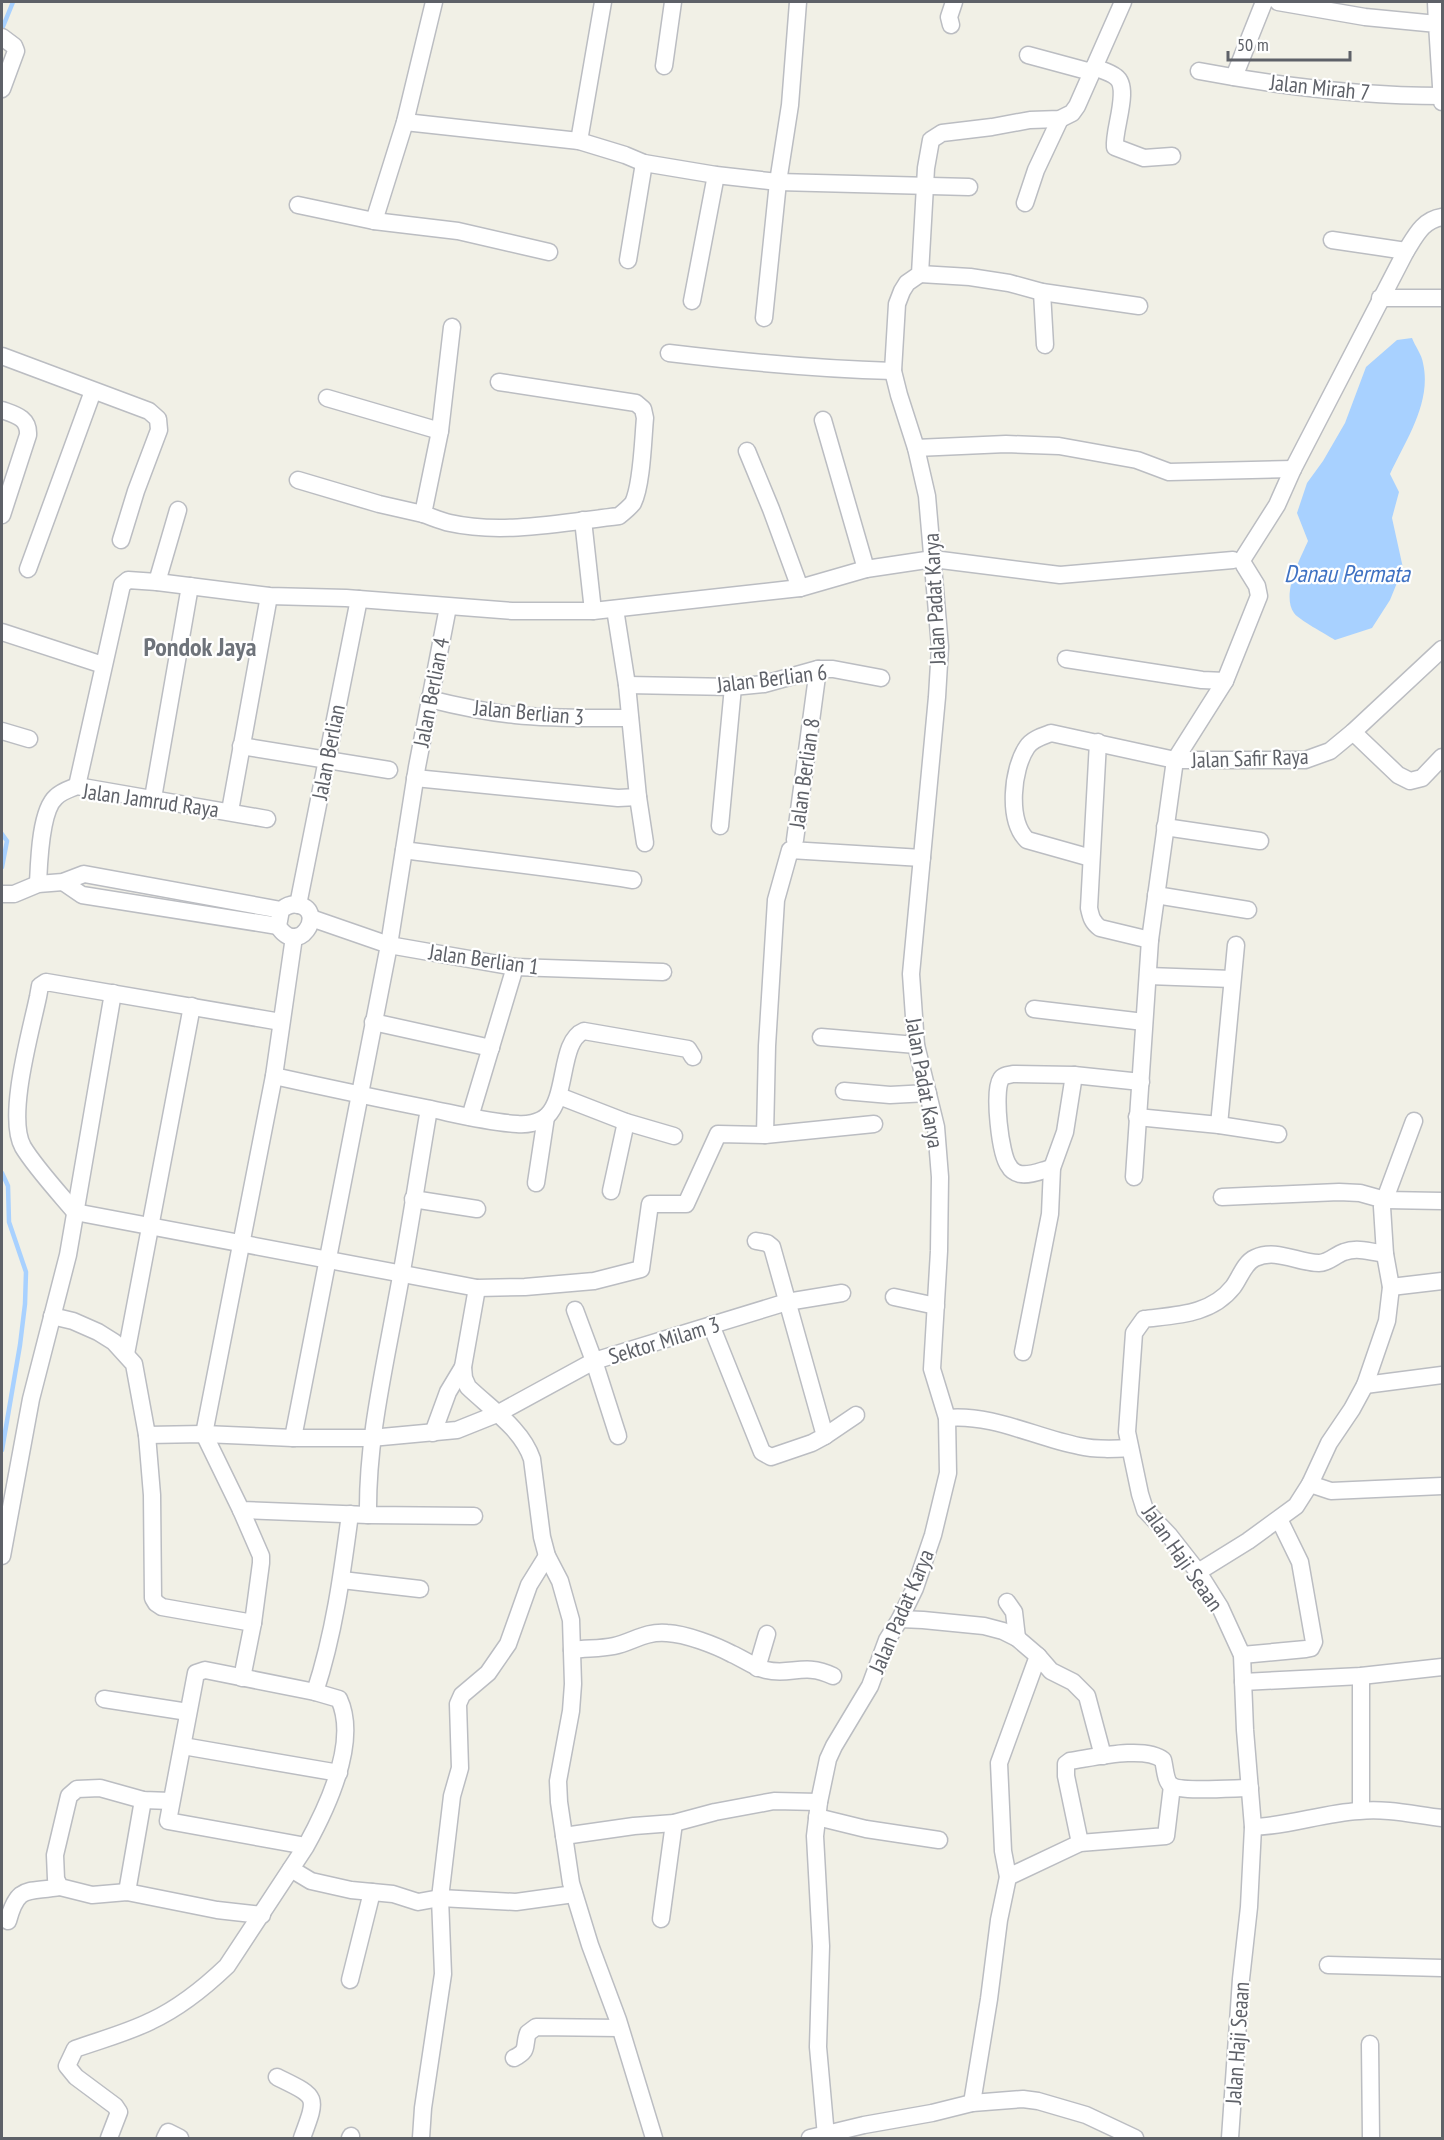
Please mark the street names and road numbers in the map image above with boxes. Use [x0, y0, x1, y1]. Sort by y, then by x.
street label: Jalan Mirah 7 [1268, 68, 1371, 106]
street label: Jalan Padat Karya [917, 532, 951, 667]
street label: Jalan Berlian 4 [407, 635, 455, 750]
street label: Jalan Berlian 6 [714, 657, 829, 699]
street label: Jalan Berlian 3 [472, 693, 585, 731]
street label: Jalan Berlian [305, 702, 351, 803]
street label: Jalan Berlian 8 [782, 716, 826, 831]
street label: Jalan Safir Raya [1190, 742, 1309, 774]
street label: Jalan Jamrud Raya [80, 776, 221, 823]
street label: Jalan Berlian 1 [426, 937, 541, 981]
street label: Jalan Padat Karya [900, 1015, 950, 1150]
street label: Sektor Milam 3 [605, 1310, 723, 1370]
street label: Jalan Haji Seaan [1136, 1499, 1230, 1616]
street label: Jalan Padat Karya [862, 1545, 940, 1678]
street label: Jalan Haji Seaan [1219, 1981, 1255, 2106]

